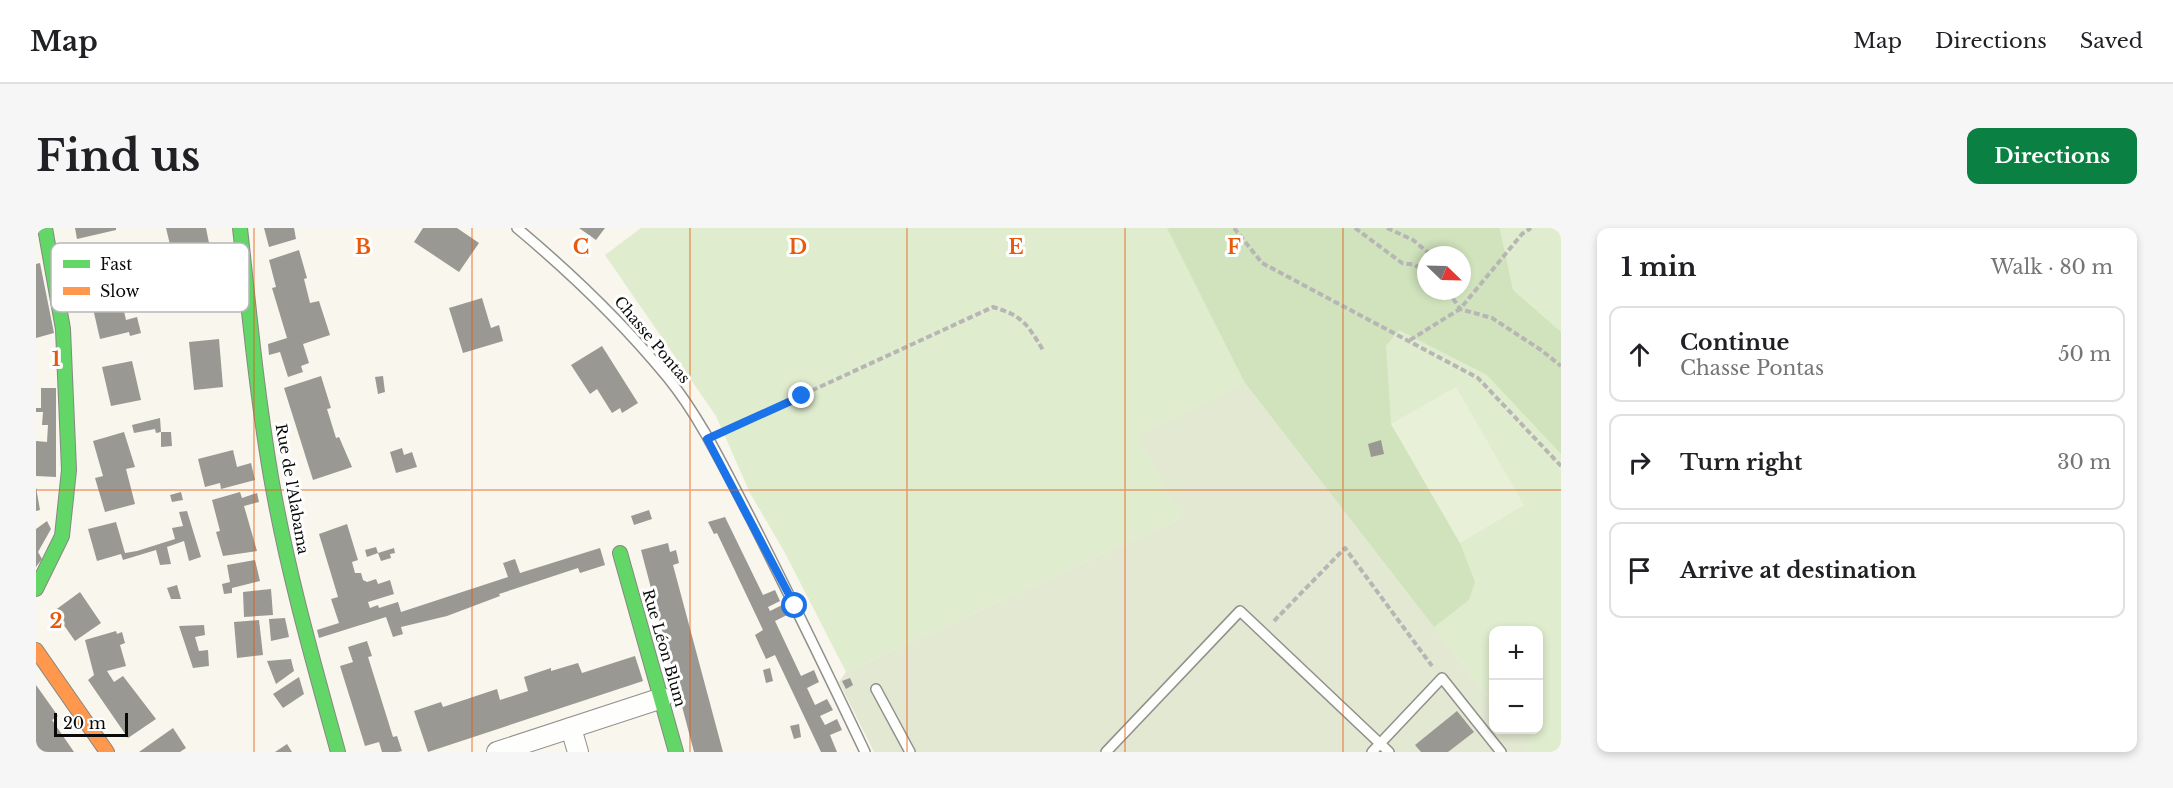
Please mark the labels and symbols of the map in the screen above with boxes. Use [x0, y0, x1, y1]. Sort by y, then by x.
text: B [355, 235, 371, 259]
text: C [573, 235, 589, 259]
text: D [789, 235, 807, 259]
text: E [1008, 235, 1024, 259]
text: F [1227, 235, 1241, 259]
legend [51, 243, 249, 312]
north arrow [1417, 246, 1471, 300]
text: Fast [100, 254, 132, 274]
text: Slow [100, 281, 140, 301]
street label: Chasse Pontas [610, 292, 694, 387]
text: 1 [52, 347, 61, 371]
route end [788, 382, 814, 408]
street label: Rue de l'Alabama [272, 422, 313, 556]
street label: Rue Léon Blum [639, 587, 690, 709]
route start [781, 592, 807, 618]
text: 2 [49, 609, 63, 633]
scale bar [54, 710, 128, 738]

